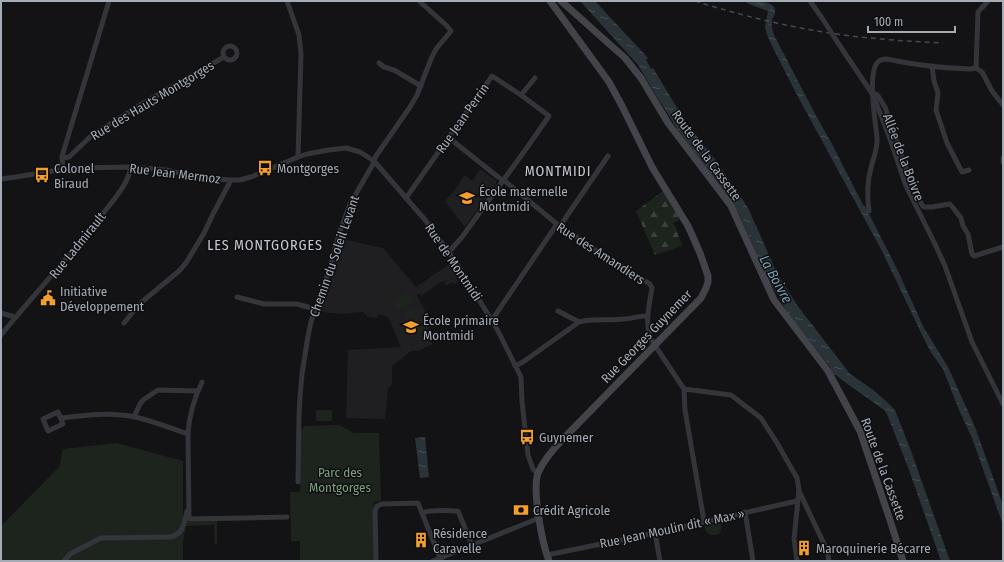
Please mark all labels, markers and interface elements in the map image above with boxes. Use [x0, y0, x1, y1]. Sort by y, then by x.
scale bar [868, 8, 955, 34]
text: 100 m [874, 15, 903, 29]
street label: Rue des Hauts Montgorges [88, 57, 217, 143]
street label: Rue Jean Perrin [433, 81, 492, 156]
street label: Route de la Cassette [669, 107, 744, 203]
street label: Allée de la Boivre [880, 111, 927, 203]
bus stop icon: Montgorges [256, 159, 274, 177]
street label: Rue Jean Mermoz [129, 160, 221, 187]
place label: Colonel Biraud [54, 161, 95, 191]
place label: Montgorges [277, 161, 339, 176]
district label: MONTMIDI [525, 163, 591, 180]
bus stop icon: Colonel Biraud [33, 166, 51, 184]
place label: École maternelle Montmidi [479, 184, 568, 214]
school or university icon: École maternelle Montmidi [458, 189, 476, 207]
street label: Chemin du Soleil Levant [307, 193, 363, 319]
street label: Rue Ladmirault [46, 209, 109, 281]
street label: Rue des Amandiers [554, 219, 648, 288]
street label: Rue de Montmidi [422, 221, 485, 304]
district label: LES MONTGORGES [207, 237, 323, 254]
water label: La Boivre [755, 252, 796, 307]
place label: Initiative Développement [60, 284, 145, 314]
street label: Rue Georges Guynemer [598, 286, 695, 386]
public building icon: Initiative Développement [39, 289, 57, 307]
place label: École primaire Montmidi [423, 313, 499, 343]
school or university icon: École primaire Montmidi [402, 318, 420, 336]
street label: Route de la Cassette [858, 416, 909, 523]
bus stop icon: Guynemer [518, 428, 536, 446]
place label: Guynemer [539, 430, 594, 445]
park label: Parc des Montgorges [309, 465, 371, 495]
bank icon: Crédit Agricole [512, 501, 530, 519]
place label: Crédit Agricole [533, 503, 610, 518]
street label: Rue Jean Moulin dit « Max » [598, 506, 746, 551]
place label: Résidence Caravelle [433, 526, 487, 556]
building icon: Résidence Caravelle [412, 531, 430, 549]
building icon: Maroquinerie Bécarre [795, 539, 813, 557]
place label: Maroquinerie Bécarre [816, 541, 931, 556]

